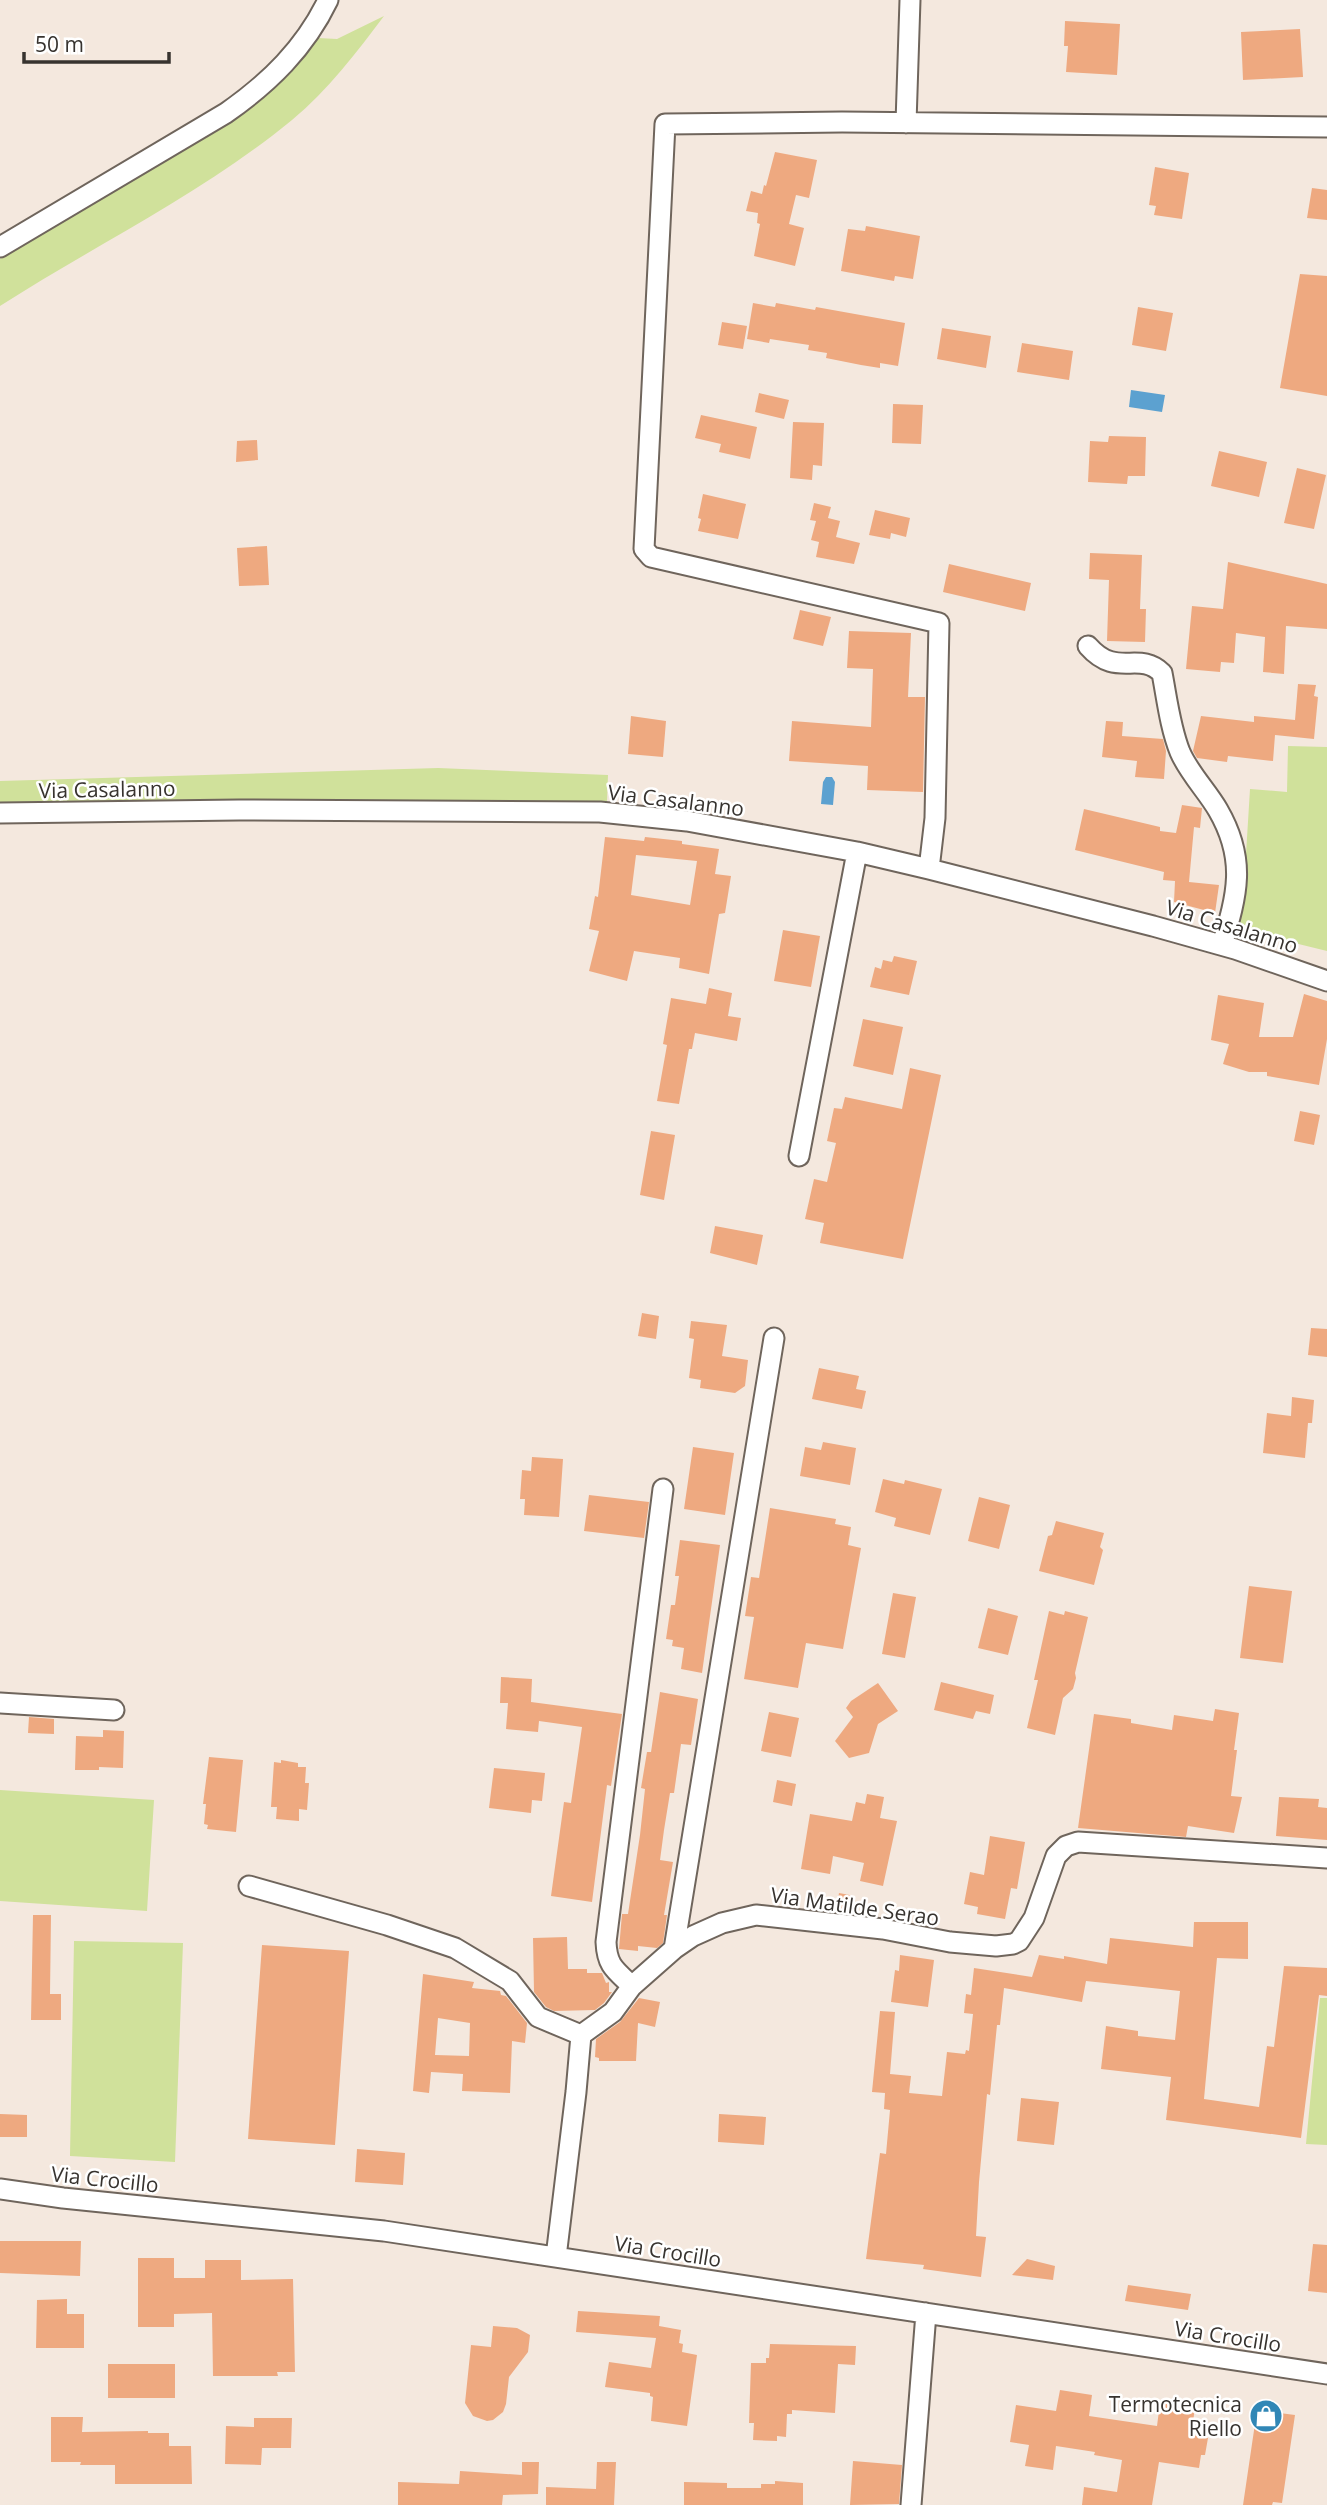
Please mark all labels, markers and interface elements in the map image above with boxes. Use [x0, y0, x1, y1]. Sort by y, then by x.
scale bar [24, 21, 170, 65]
text: 50 m [35, 30, 84, 58]
street label: Via Casalanno [38, 774, 176, 804]
street label: Via Casalanno [606, 778, 746, 822]
street label: Via Casalanno [1162, 893, 1302, 959]
street label: Via Matilde Serao [769, 1880, 941, 1932]
street label: Via Crocillo [50, 2159, 160, 2199]
street label: Via Crocillo [612, 2229, 724, 2273]
street label: Via Crocillo [1172, 2314, 1284, 2358]
place label: Termotecnica Riello [1109, 2390, 1242, 2442]
shop icon: Termotecnica Riello [1247, 2397, 1285, 2435]

